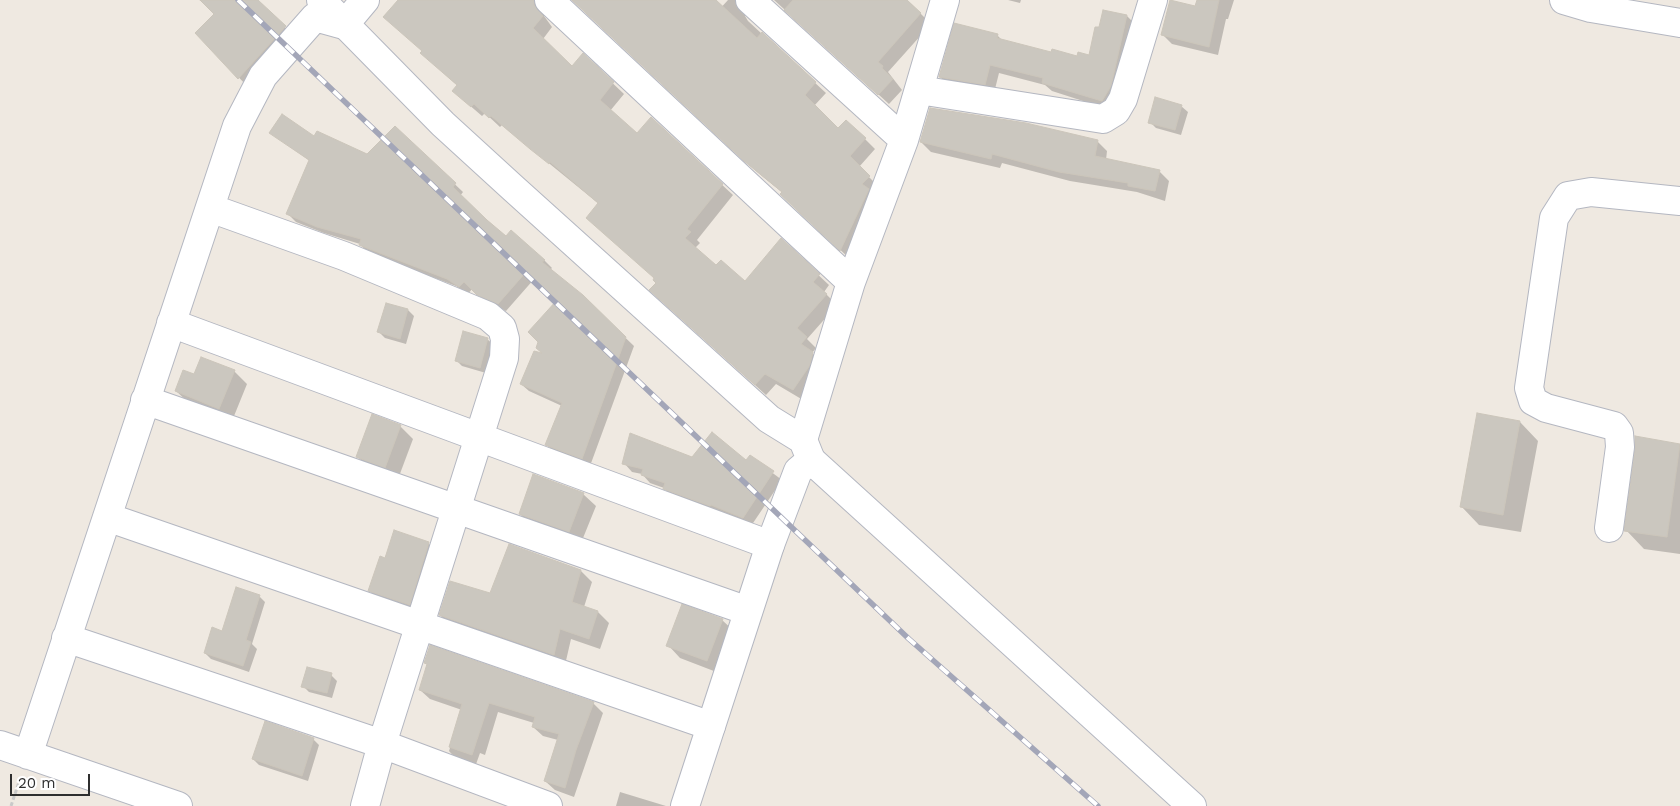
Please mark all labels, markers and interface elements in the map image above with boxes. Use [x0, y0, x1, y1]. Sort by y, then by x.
scale bar [12, 764, 92, 796]
text: 20 m [18, 774, 56, 792]

